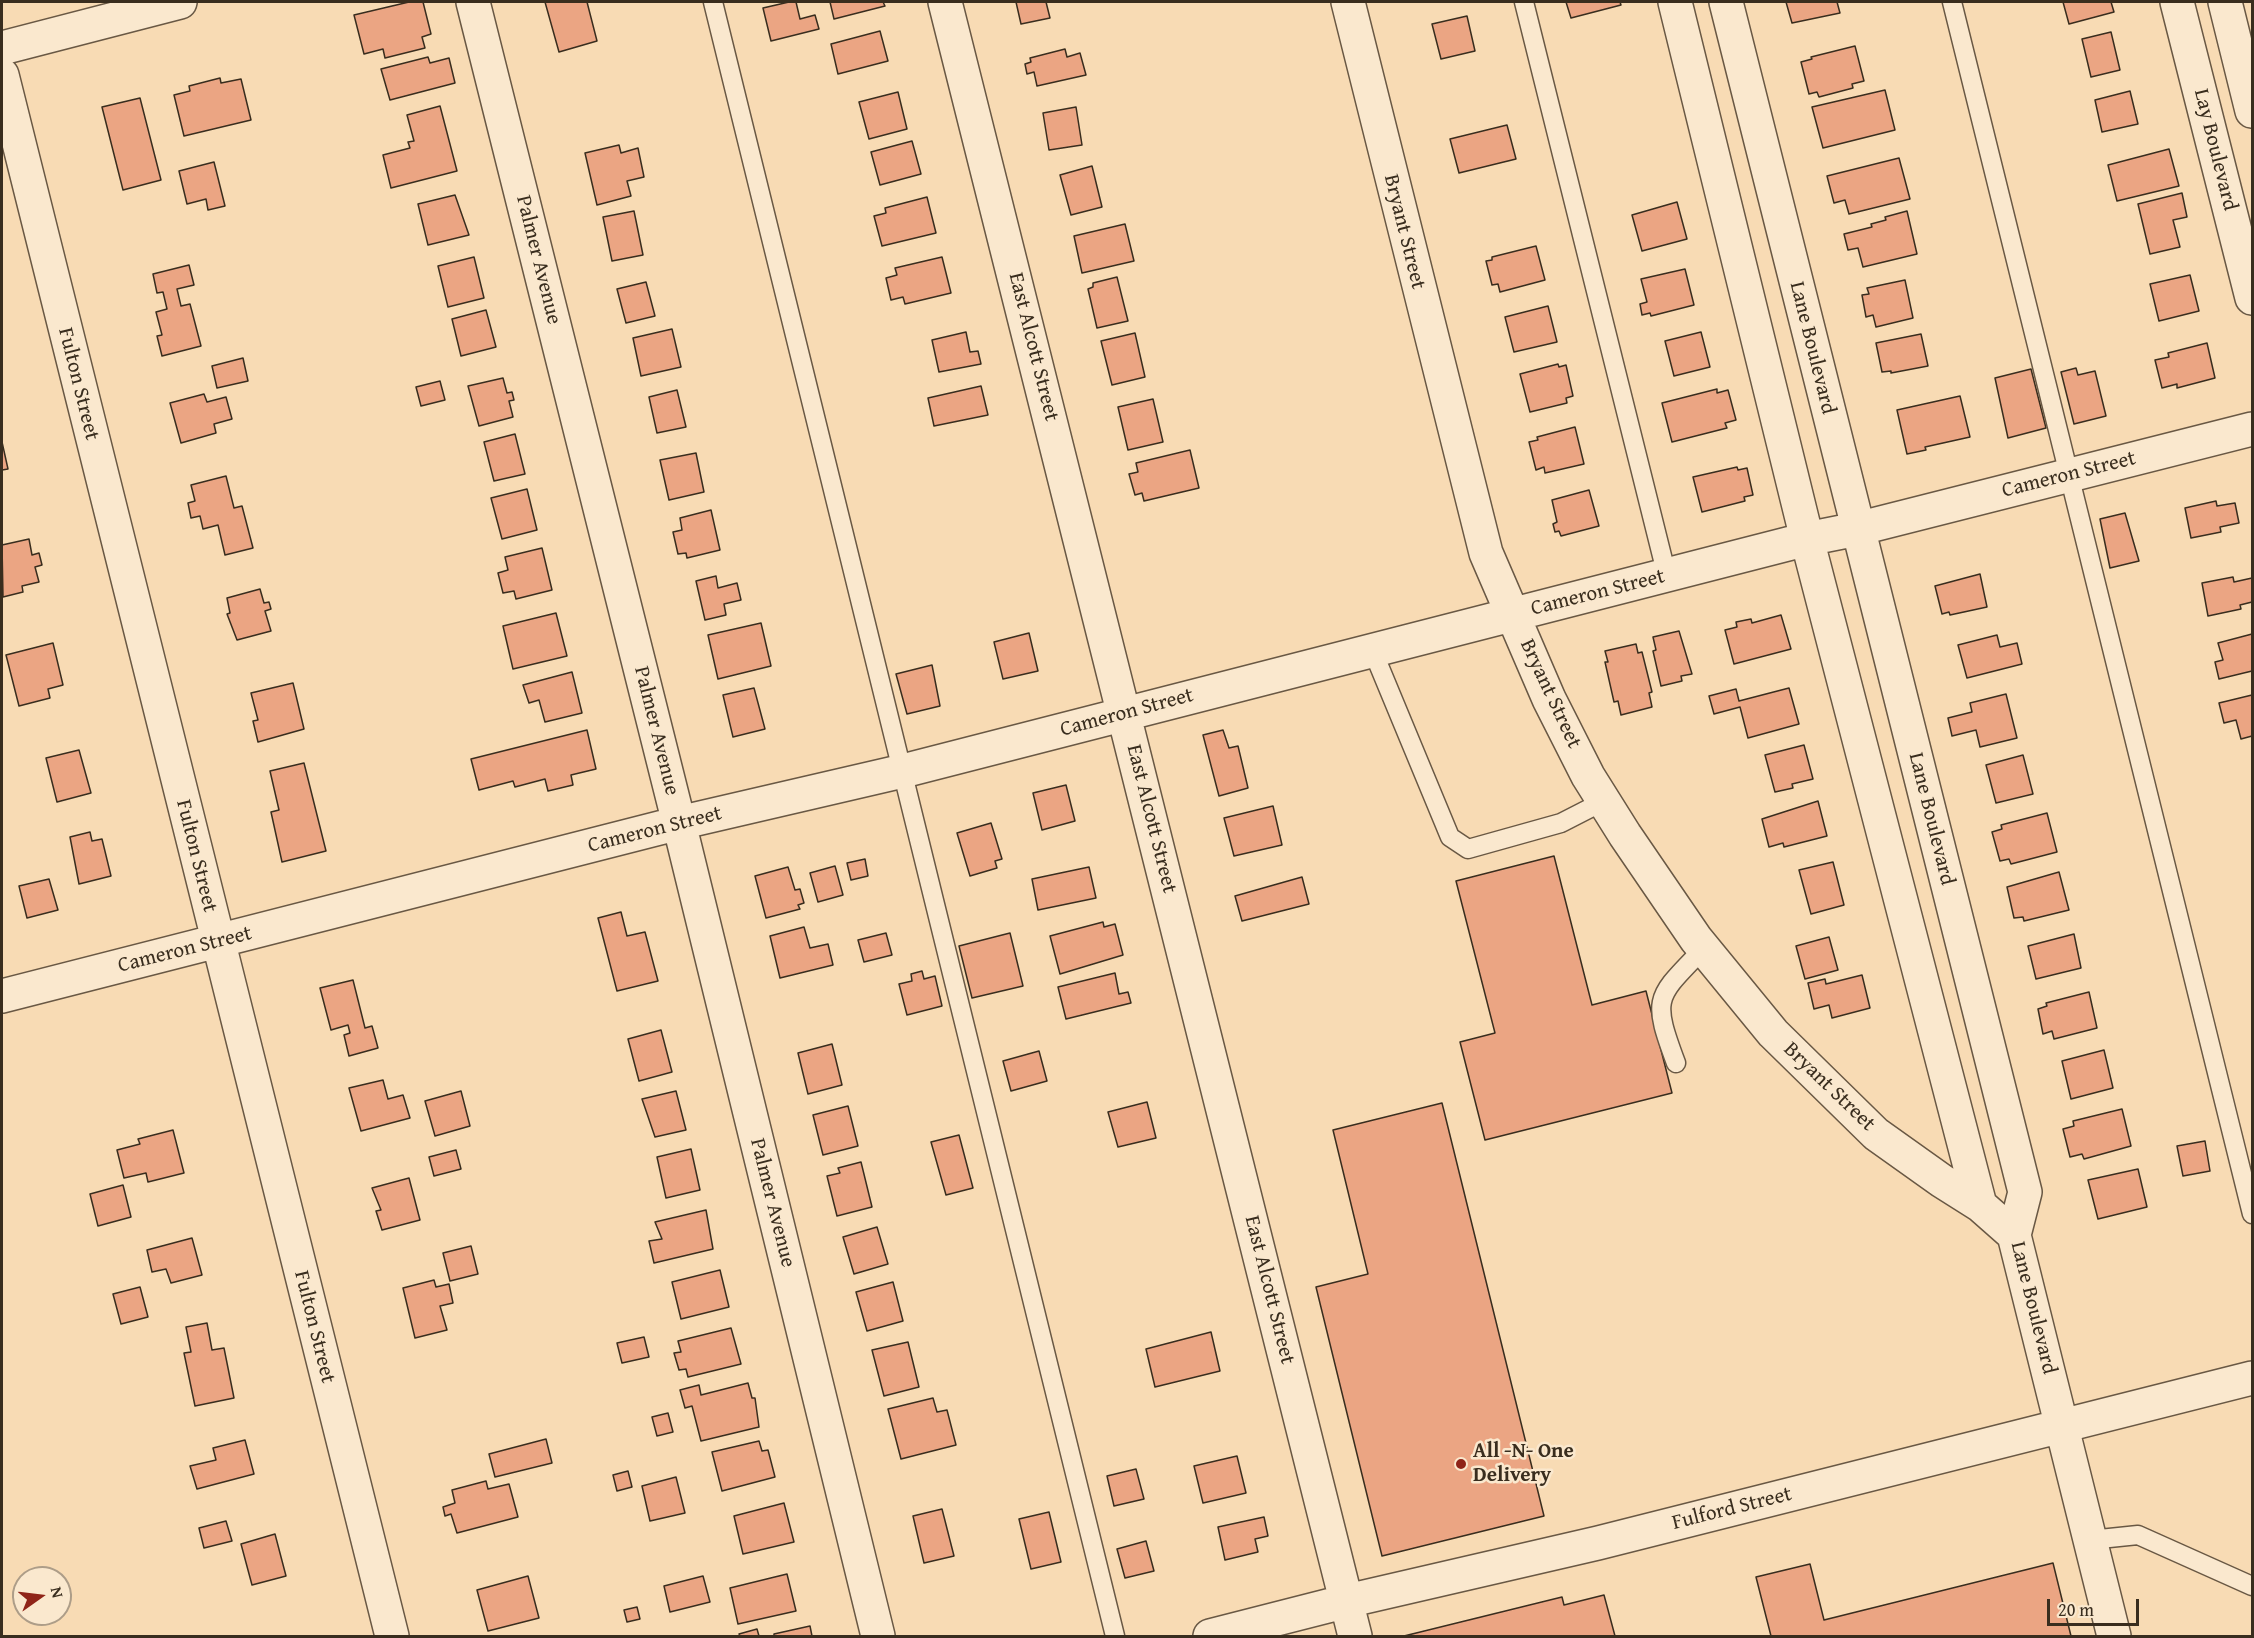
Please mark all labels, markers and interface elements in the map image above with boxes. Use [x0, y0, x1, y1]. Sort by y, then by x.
street label: Lay Boulevard [2188, 87, 2242, 213]
street label: Bryant Street [1378, 172, 1430, 292]
street label: Palmer Avenue [510, 193, 566, 327]
street label: East Alcott Street [1002, 270, 1064, 424]
street label: Lane Boulevard [1783, 279, 1841, 417]
street label: Fulton Street [52, 325, 104, 443]
street label: Cameron Street [2000, 446, 2138, 504]
street label: Cameron Street [1529, 564, 1667, 622]
street label: Bryant Street [1514, 635, 1586, 753]
street label: Palmer Avenue [628, 664, 684, 798]
street label: Cameron Street [1058, 683, 1196, 743]
street label: East Alcott Street [1120, 742, 1182, 896]
street label: Lane Boulevard [1902, 750, 1960, 888]
street label: Fulton Street [170, 797, 222, 915]
street label: Cameron Street [586, 801, 724, 859]
street label: Cameron Street [116, 921, 254, 979]
street label: Bryant Street [1778, 1037, 1880, 1137]
street label: Palmer Avenue [744, 1136, 800, 1270]
street label: East Alcott Street [1238, 1213, 1300, 1367]
street label: Lane Boulevard [2004, 1239, 2062, 1377]
street label: Fulton Street [288, 1268, 340, 1386]
place label: All -N- One Delivery [1473, 1439, 1574, 1489]
marker: All -N- One Delivery [1454, 1457, 1468, 1471]
street label: Fulford Street [1670, 1482, 1794, 1536]
north arrow [12, 1566, 72, 1626]
text: N [45, 1584, 70, 1600]
scale bar [2050, 1587, 2142, 1625]
text: 20 m [2058, 1596, 2094, 1623]

